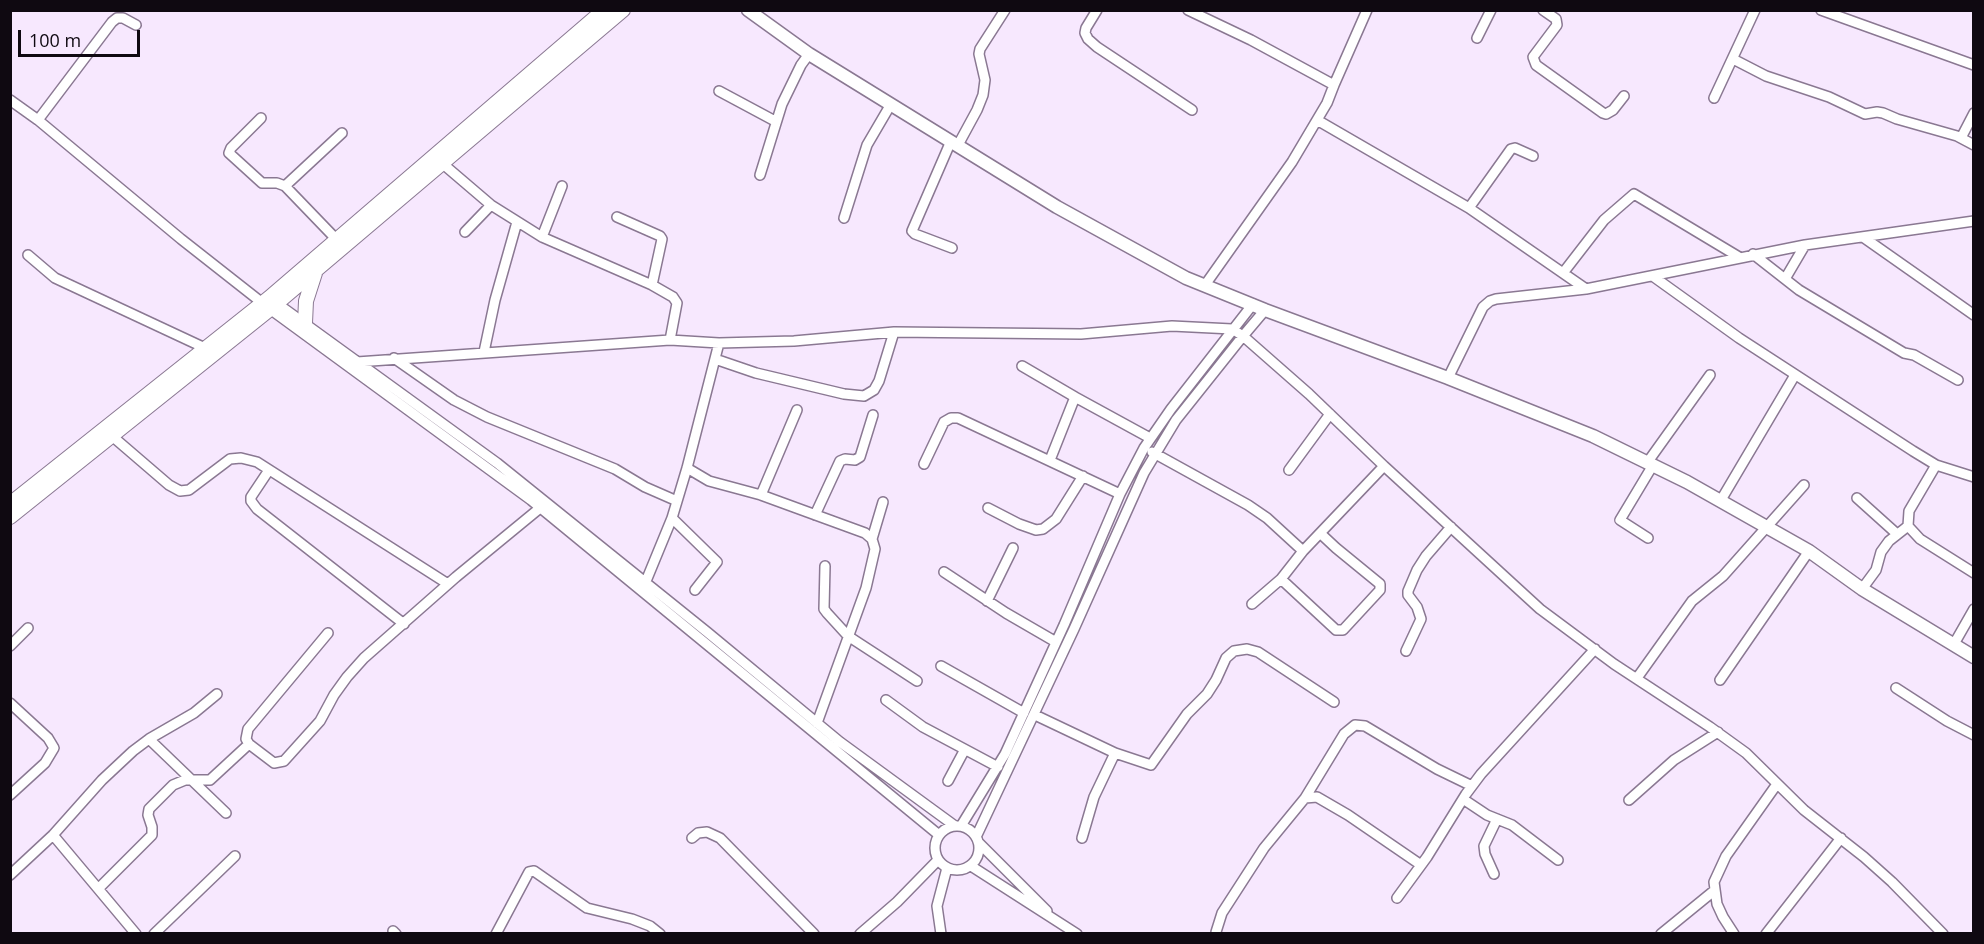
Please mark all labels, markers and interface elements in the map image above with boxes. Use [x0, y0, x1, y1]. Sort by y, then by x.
scale bar [21, 18, 142, 56]
text: 100 m [29, 28, 81, 52]

